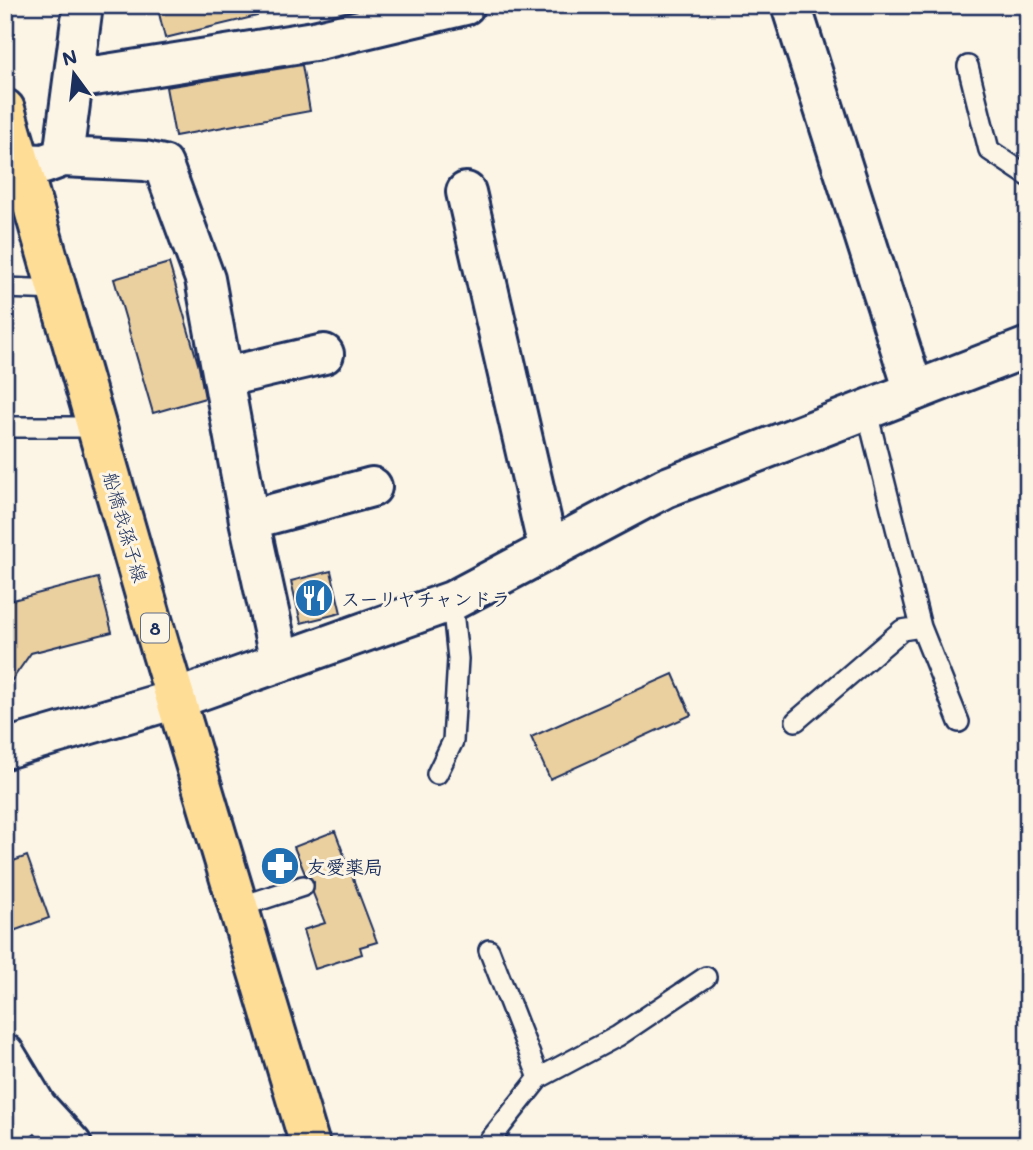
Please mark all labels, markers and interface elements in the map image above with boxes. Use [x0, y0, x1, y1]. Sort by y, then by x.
north arrow [38, 38, 108, 108]
text: N [59, 43, 80, 71]
street label: 船橋我孫子線 [98, 469, 154, 585]
restaurant icon: スーリヤチャンドラ [293, 577, 335, 619]
place label: スーリヤチャンドラ [341, 586, 510, 611]
road number: 8 [141, 614, 169, 642]
pharmacy icon: 友愛薬局 [259, 845, 301, 887]
place label: 友愛薬局 [307, 854, 383, 879]

